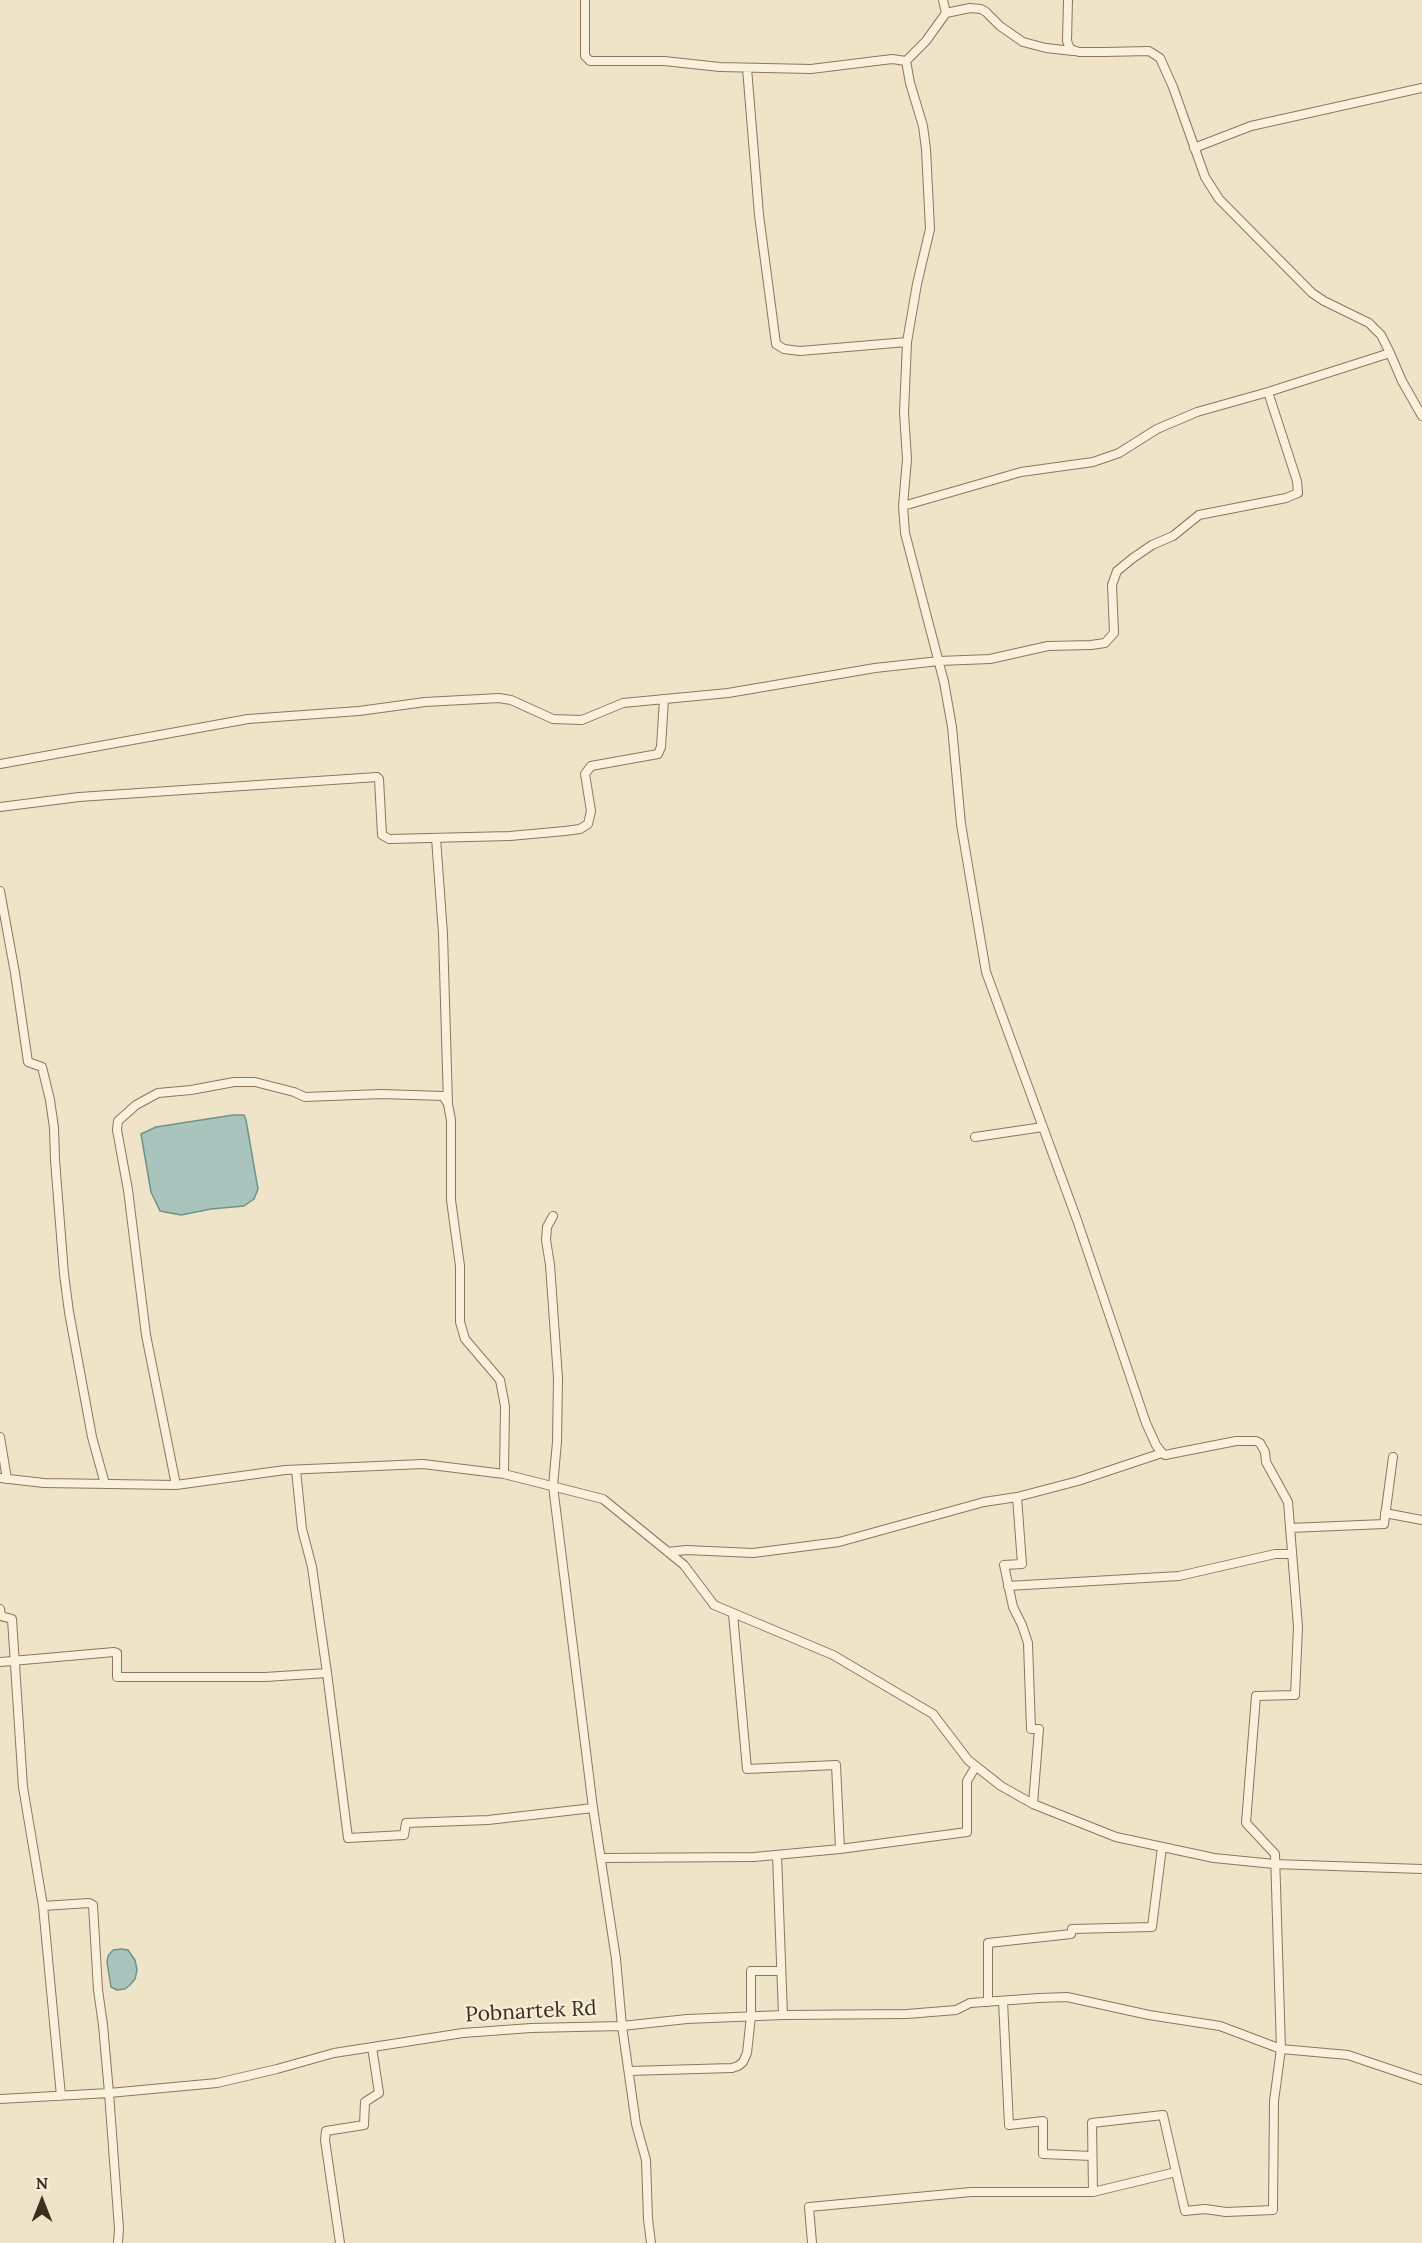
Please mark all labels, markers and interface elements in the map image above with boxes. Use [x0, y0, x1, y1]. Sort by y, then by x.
street label: Pobnartek Rd [465, 1996, 597, 2028]
north arrow [12, 2171, 72, 2231]
text: N [36, 2173, 48, 2193]

